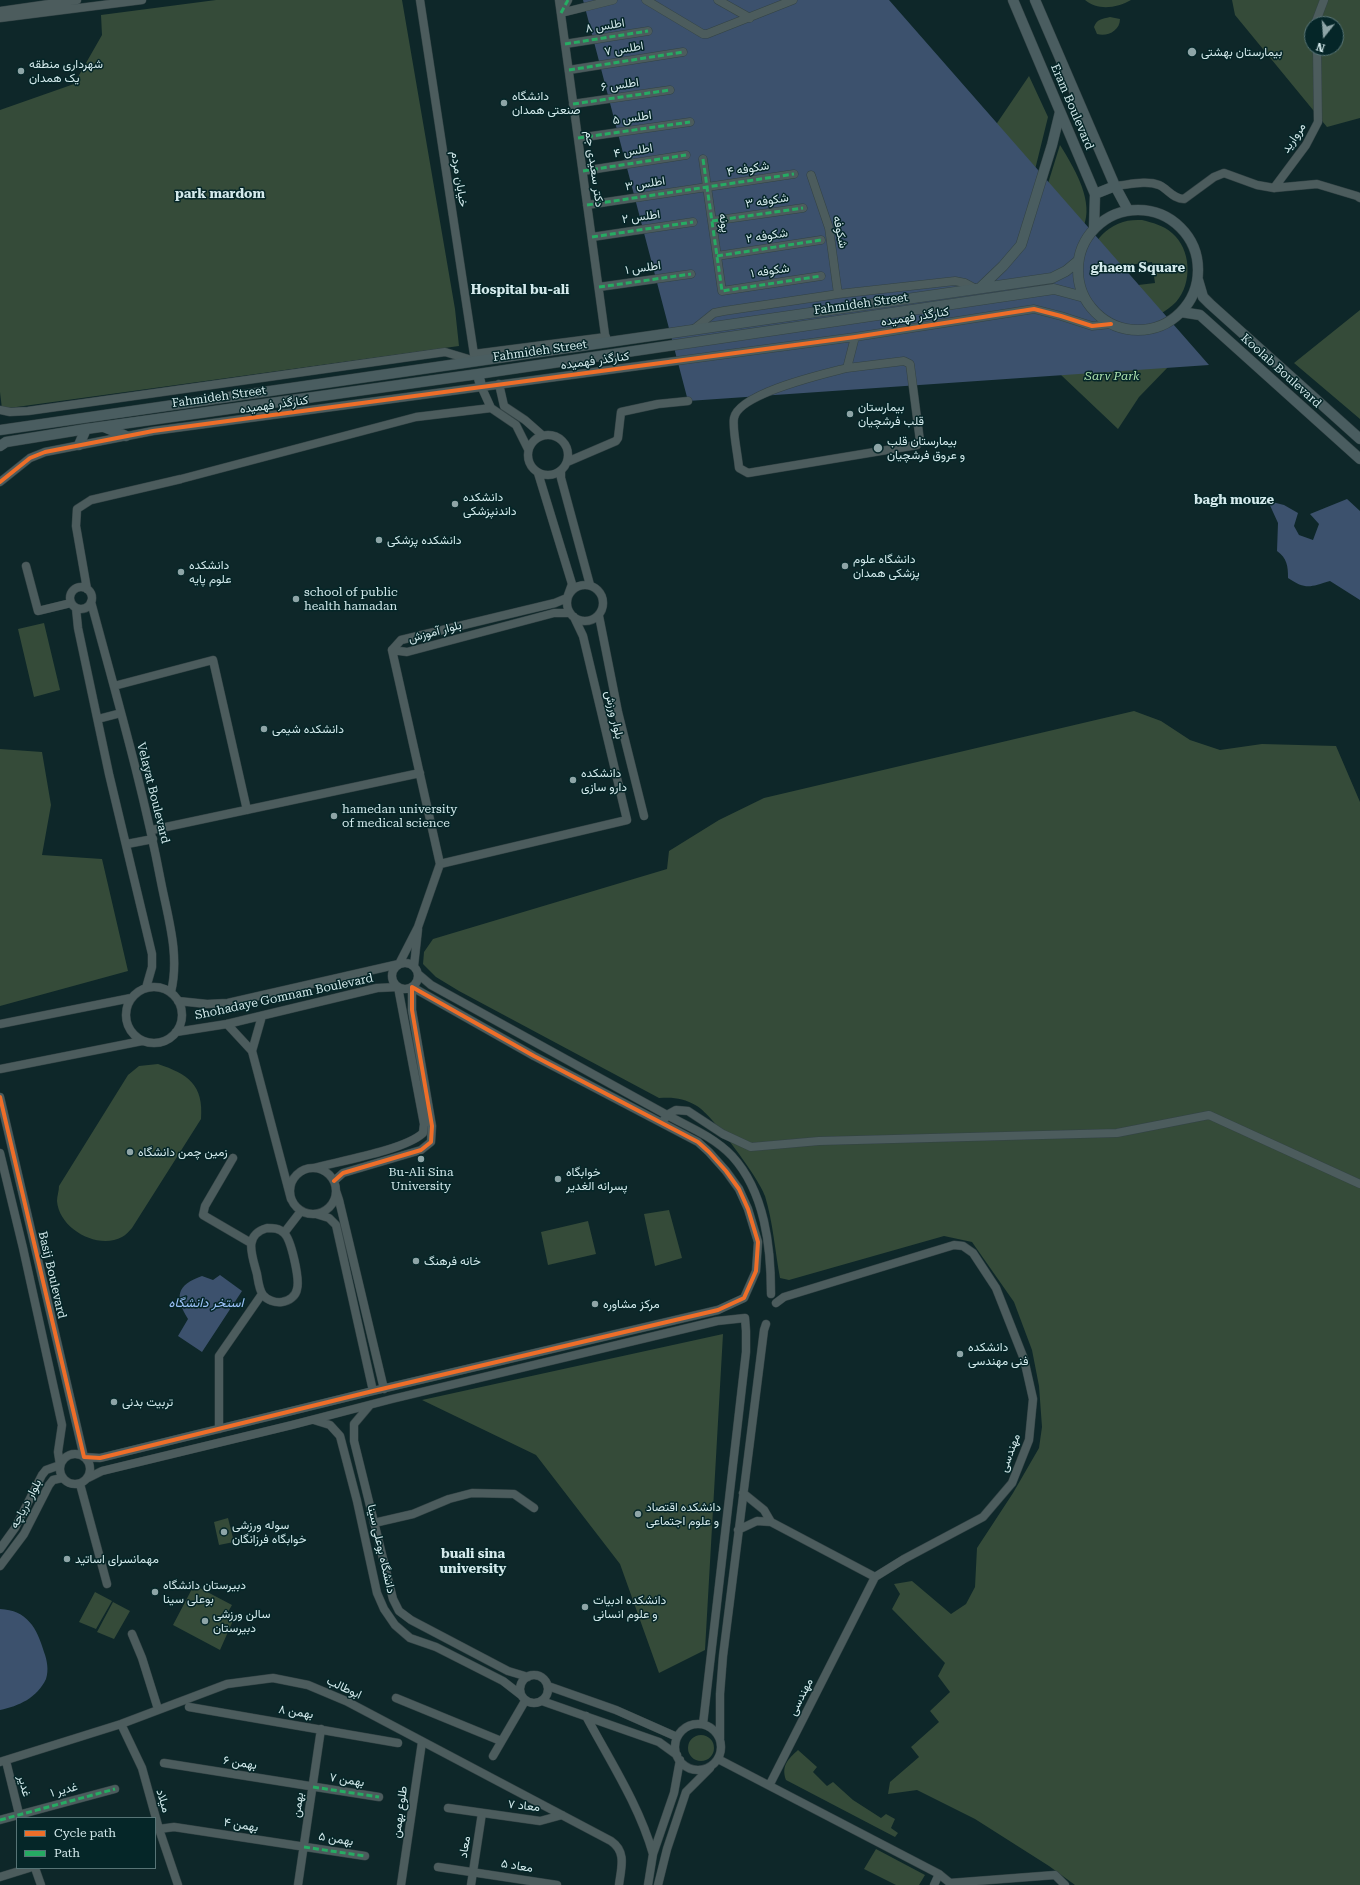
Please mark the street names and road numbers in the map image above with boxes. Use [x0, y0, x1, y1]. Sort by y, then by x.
street label: اطلس ۸ [584, 16, 626, 36]
street label: اطلس ۷ [603, 39, 645, 59]
street label: Eram Boulevard [1047, 62, 1097, 152]
street label: اطلس ۶ [600, 75, 640, 95]
street label: اطلس ۵ [612, 108, 652, 128]
street label: مروارید [1279, 120, 1309, 156]
street label: دکتر سعیدی جم [582, 130, 606, 208]
street label: اطلس ۴ [613, 141, 653, 161]
street label: خیابان مردم [447, 150, 471, 208]
street label: شکوفه ۴ [726, 159, 770, 179]
street label: اطلس ۳ [624, 174, 666, 194]
street label: شکوفه ۳ [744, 190, 790, 212]
street label: اطلس ۲ [621, 207, 661, 227]
street label: پونه [715, 212, 733, 234]
street label: شکوفه [830, 215, 850, 249]
street label: شکوفه ۲ [745, 226, 789, 246]
street label: اطلس ۱ [624, 258, 662, 278]
street label: شکوفه ۱ [750, 261, 790, 281]
street label: Fahmideh Street [813, 290, 909, 318]
street label: کنارگذر فهمیده [880, 304, 950, 330]
street label: Koolab Boulevard [1238, 331, 1324, 411]
street label: Fahmideh Street [492, 337, 588, 365]
street label: کنارگذر فهمیده [560, 349, 630, 373]
street label: Fahmideh Street [171, 383, 267, 411]
street label: کنارگذر فهمیده [239, 393, 309, 417]
street label: بلوار آموزش [407, 618, 463, 646]
street label: بلوار ورزش [601, 689, 627, 741]
street label: Velayat Boulevard [133, 741, 173, 845]
street label: Shohadaye Gomnam Boulevard [193, 971, 375, 1023]
street label: Basij Boulevard [35, 1230, 69, 1320]
street label: مهندسی [996, 1432, 1024, 1474]
street label: بلوار دریاچه [7, 1477, 45, 1531]
street label: دانشگاه بوعلی سینا [364, 1503, 398, 1595]
street label: ابوطالب [324, 1674, 364, 1702]
street label: مهندسی [785, 1676, 817, 1718]
street label: بهمن ۸ [278, 1702, 314, 1722]
street label: بهمن ۶ [222, 1753, 258, 1773]
street label: بهمن ۷ [329, 1770, 365, 1790]
street label: غدیر [14, 1774, 34, 1798]
street label: غدیر ۱ [49, 1779, 79, 1801]
street label: طلوع بهمن [389, 1785, 411, 1839]
street label: میلاد [153, 1788, 173, 1814]
street label: بهمن [289, 1792, 307, 1818]
street label: معاد ۷ [507, 1797, 541, 1815]
street label: بهمن ۴ [223, 1815, 259, 1835]
street label: بهمن ۵ [318, 1829, 354, 1849]
street label: معاد [456, 1835, 474, 1859]
street label: معاد ۵ [500, 1856, 534, 1876]

